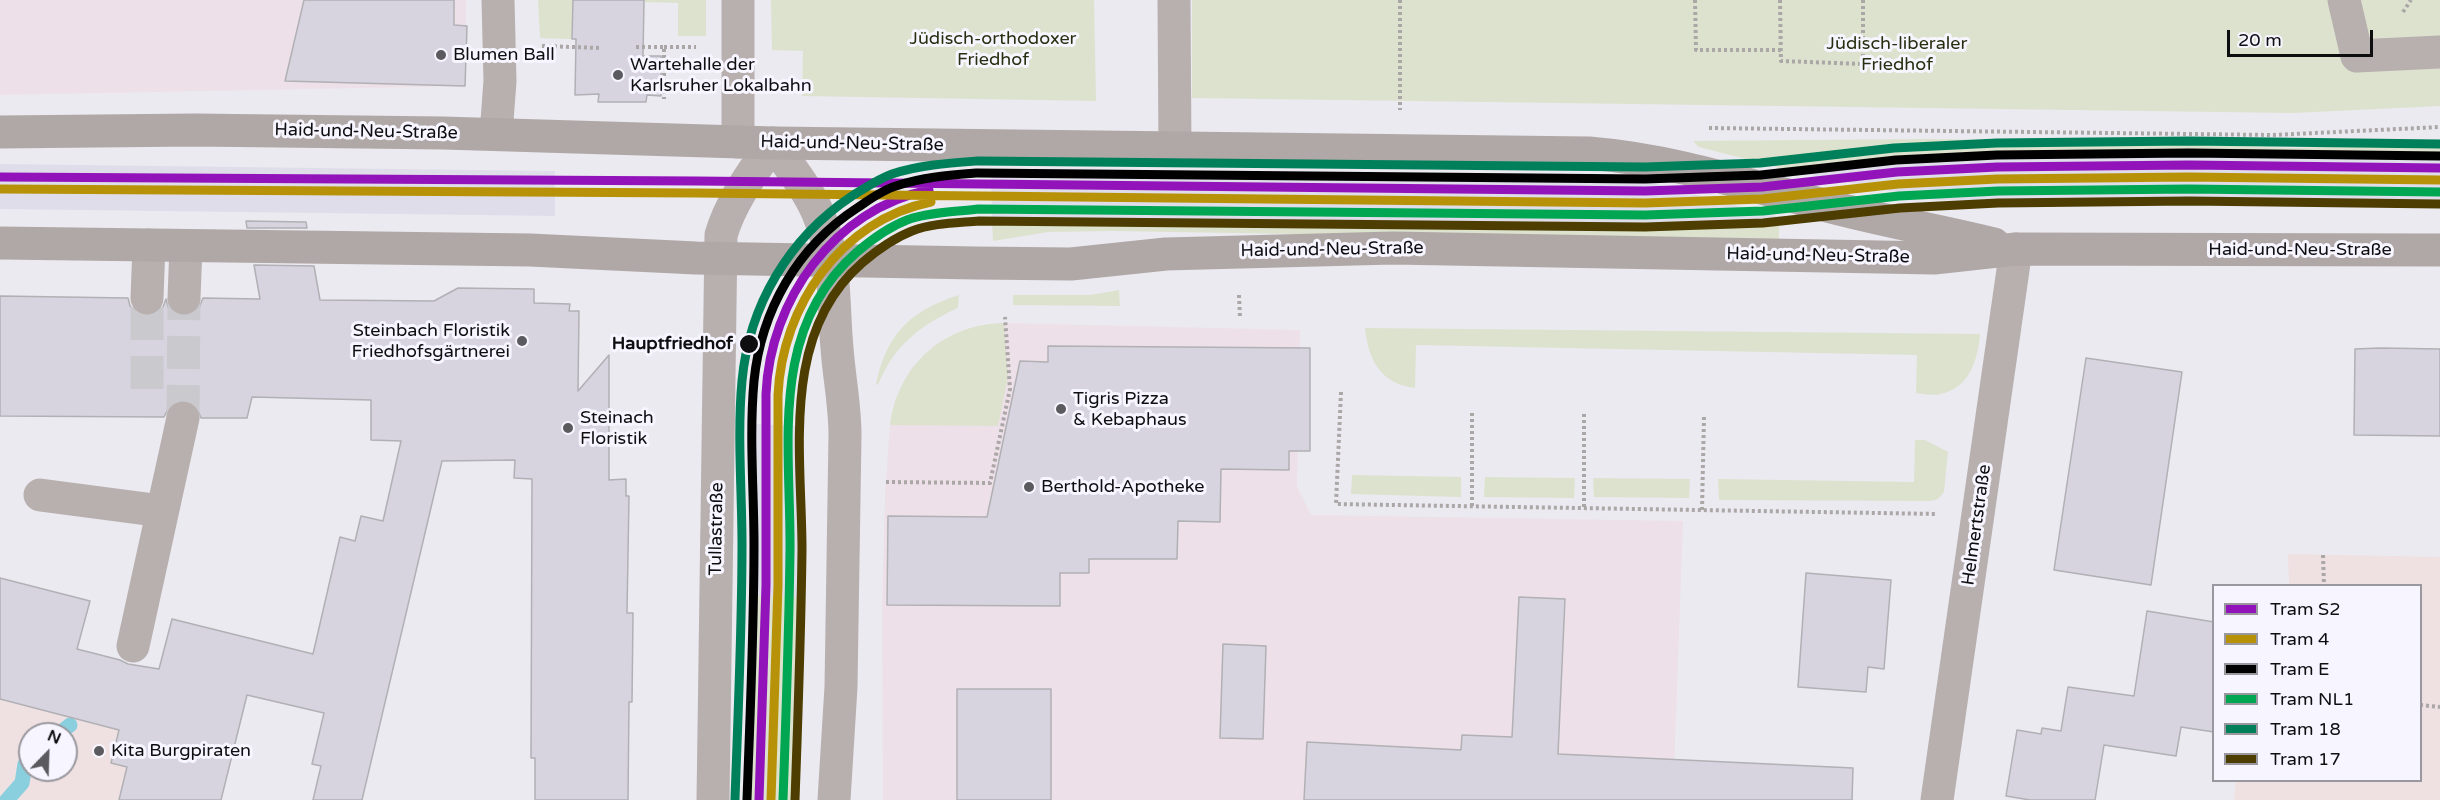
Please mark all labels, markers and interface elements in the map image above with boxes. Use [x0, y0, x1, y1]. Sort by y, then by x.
scale bar [2230, 18, 2376, 56]
park label: Jüdisch-orthodoxer Friedhof [909, 28, 1077, 70]
text: 20 m [2238, 29, 2282, 51]
park label: Jüdisch-liberaler Friedhof [1827, 33, 1967, 76]
place label: Blumen Ball [453, 44, 555, 66]
marker: Blumen Ball [434, 48, 448, 62]
place label: Wartehalle der Karlsruher Lokalbahn [630, 54, 812, 97]
marker: Wartehalle der Karlsruher Lokalbahn [611, 68, 625, 82]
street label: Haid-und-Neu-Straße [274, 120, 458, 144]
street label: Haid-und-Neu-Straße [760, 132, 944, 156]
street label: Haid-und-Neu-Straße [1240, 238, 1424, 262]
street label: Haid-und-Neu-Straße [2208, 239, 2392, 261]
street label: Haid-und-Neu-Straße [1726, 244, 1910, 268]
place label: Steinbach Floristik Friedhofsgärtnerei [352, 320, 510, 362]
place label: Hauptfriedhof [612, 333, 733, 355]
marker: Hauptfriedhof [738, 333, 760, 355]
marker: Steinbach Floristik Friedhofsgärtnerei [515, 334, 529, 348]
place label: Tigris Pizza & Kebaphaus [1073, 388, 1187, 430]
marker: Tigris Pizza & Kebaphaus [1054, 402, 1068, 416]
place label: Steinach Floristik [580, 407, 654, 450]
marker: Steinach Floristik [561, 421, 575, 435]
street label: Helmertstraße [1958, 463, 1996, 587]
place label: Berthold-Apotheke [1041, 476, 1205, 498]
marker: Berthold-Apotheke [1022, 480, 1036, 494]
street label: Tullastraße [705, 482, 729, 576]
legend [2212, 584, 2422, 782]
text: Tram S2 [2270, 598, 2341, 620]
text: Tram 4 [2270, 628, 2329, 650]
text: Tram E [2270, 658, 2330, 680]
text: Tram NL1 [2270, 688, 2354, 710]
text: Tram 18 [2270, 718, 2341, 740]
north arrow [18, 722, 78, 782]
text: N [44, 726, 64, 749]
place label: Kita Burgpiraten [111, 740, 251, 762]
marker: Kita Burgpiraten [92, 744, 106, 758]
text: Tram 17 [2270, 748, 2341, 770]

